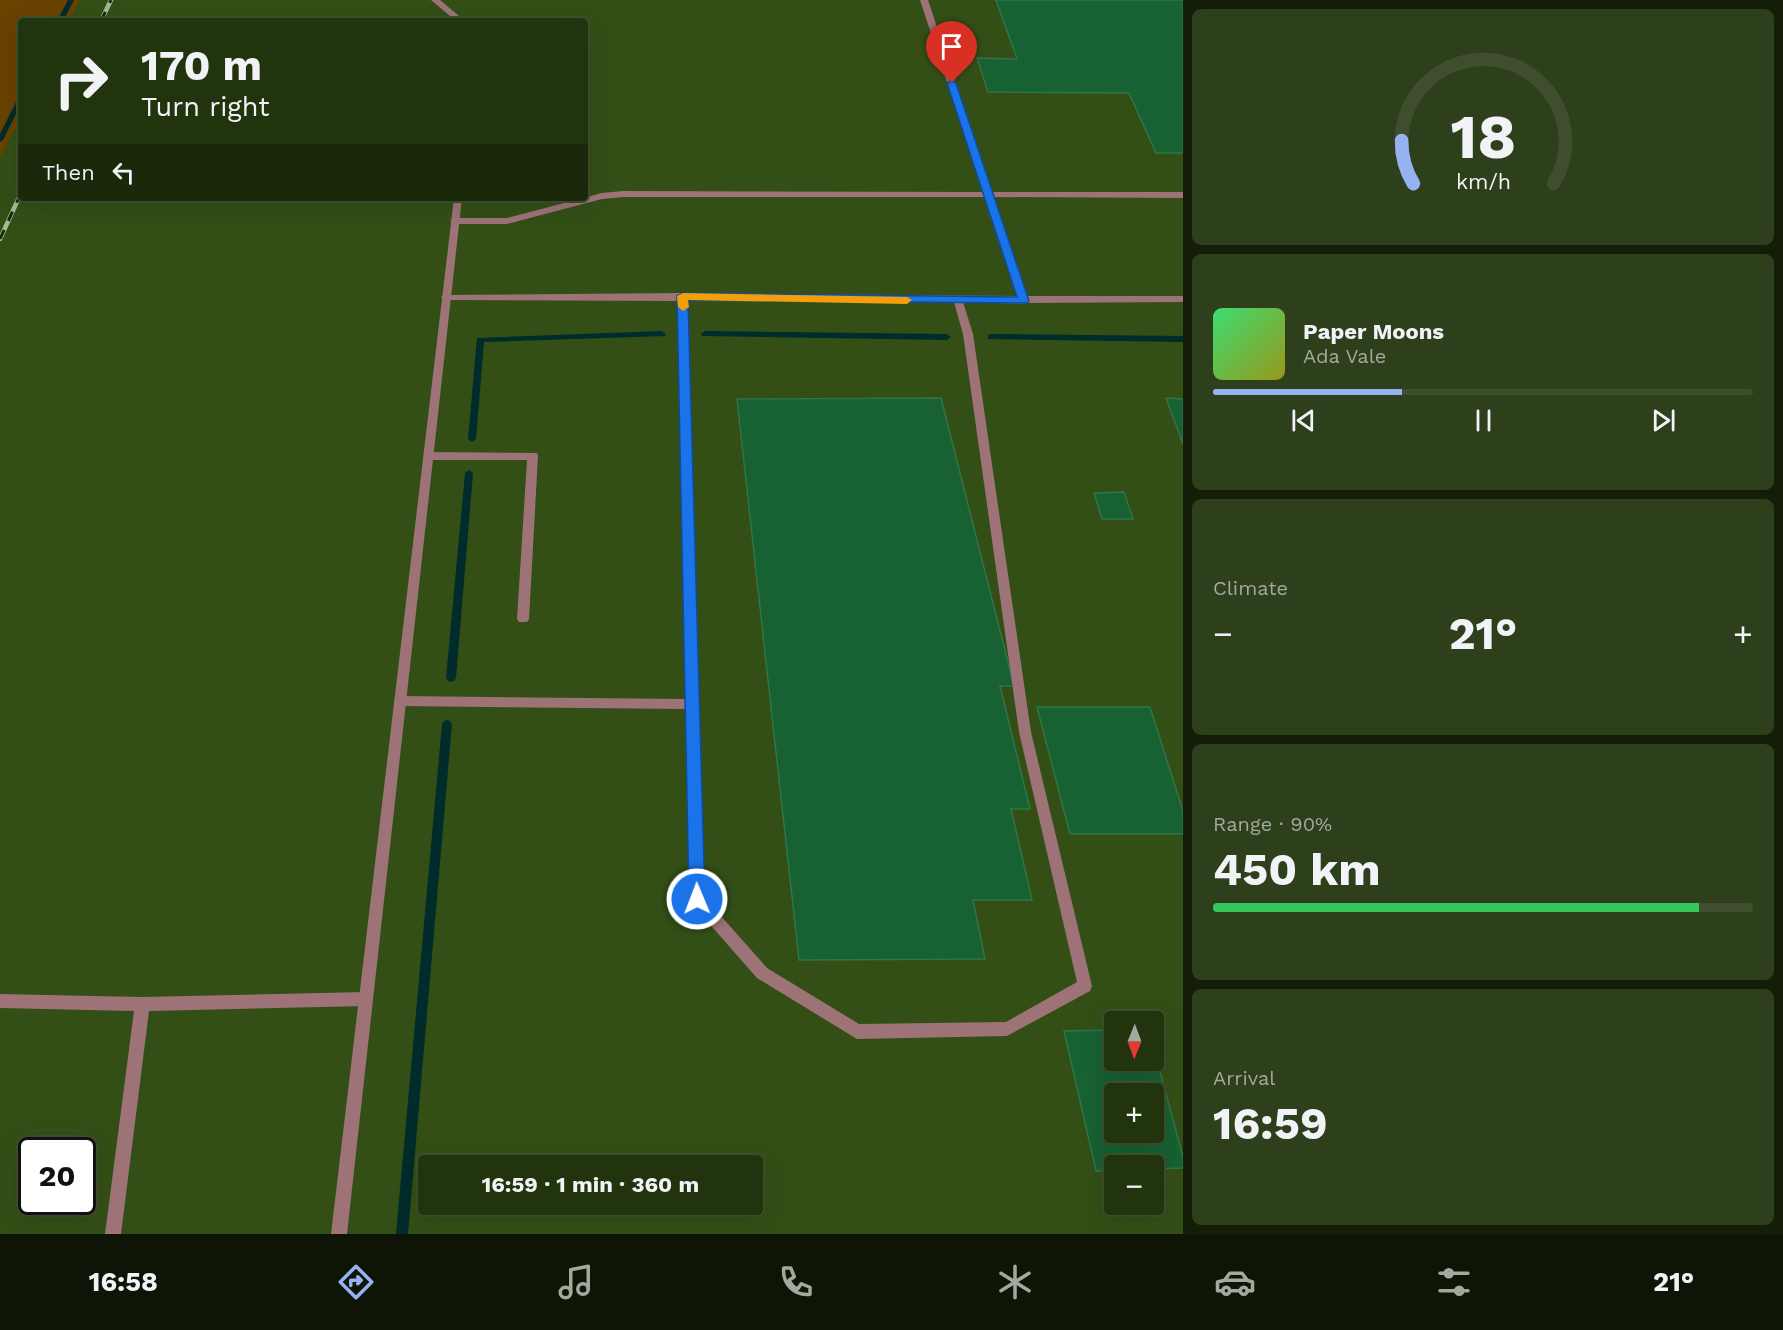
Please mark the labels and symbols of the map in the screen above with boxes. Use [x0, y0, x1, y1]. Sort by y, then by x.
pin [926, 21, 977, 83]
position arrow [665, 867, 729, 931]
north arrow [1104, 1011, 1164, 1071]
speed limit sign: 20 [18, 1137, 96, 1215]

